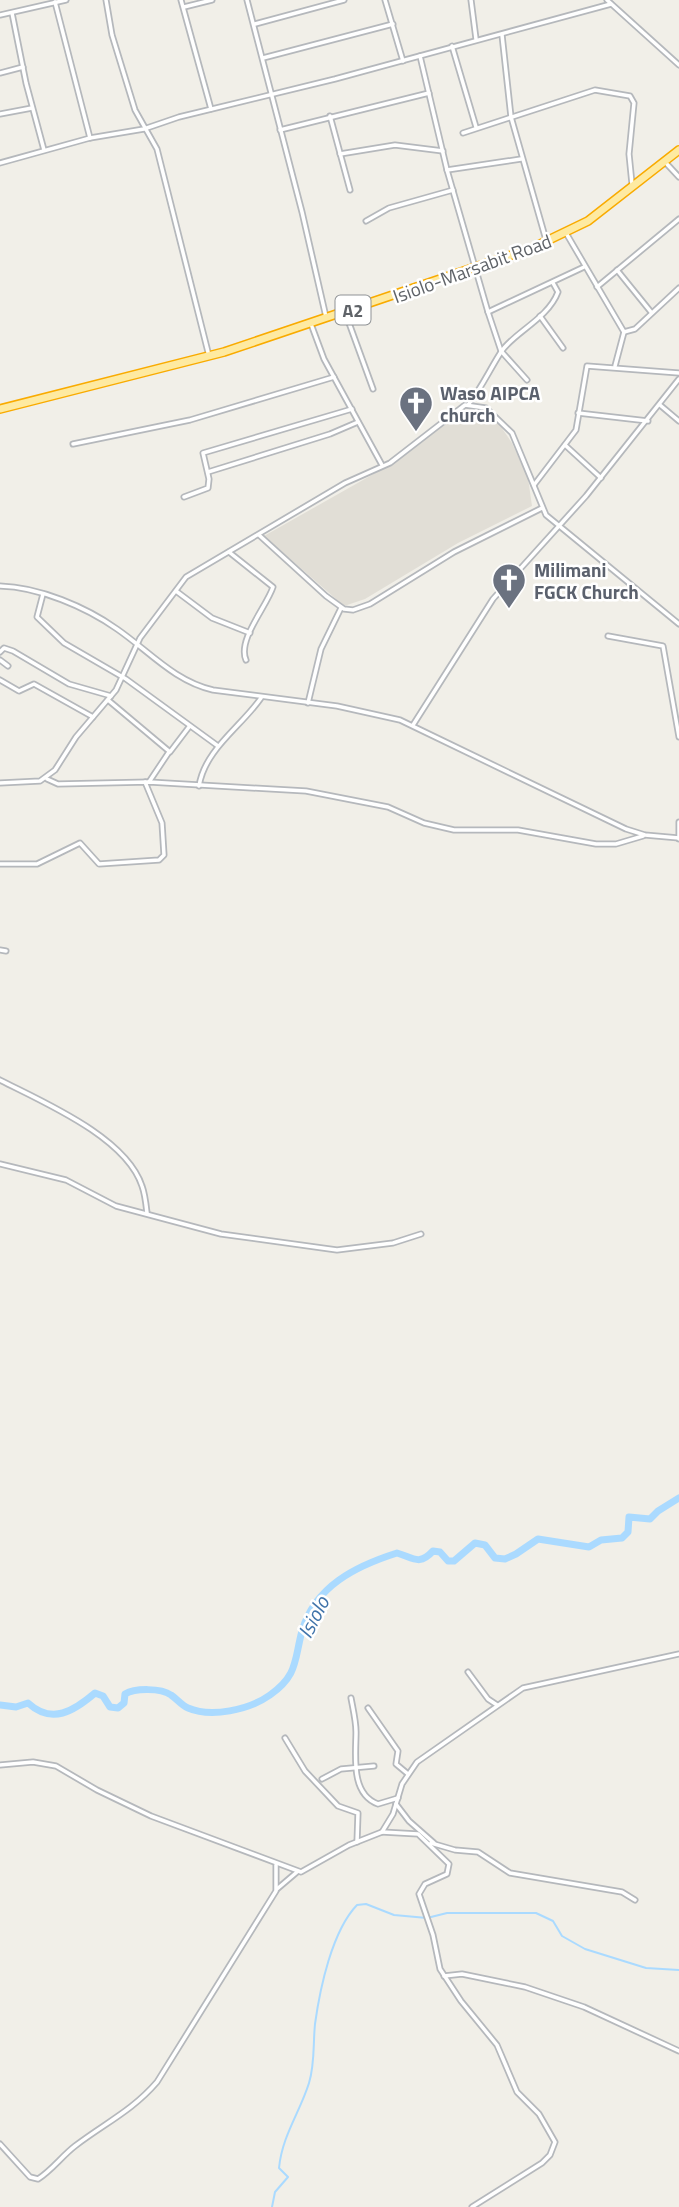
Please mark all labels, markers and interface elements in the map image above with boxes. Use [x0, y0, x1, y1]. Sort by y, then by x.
street label: Isiolo-Marsabit Road [389, 226, 555, 310]
road number: A2 [336, 296, 370, 324]
place label: Waso AIPCA church [440, 378, 541, 429]
church icon: Waso AIPCA church [397, 384, 435, 433]
place label: Milimani FGCK Church [534, 555, 639, 606]
church icon: Milimani FGCK Church [490, 561, 528, 610]
water label: Isiolo [289, 1590, 337, 1644]

